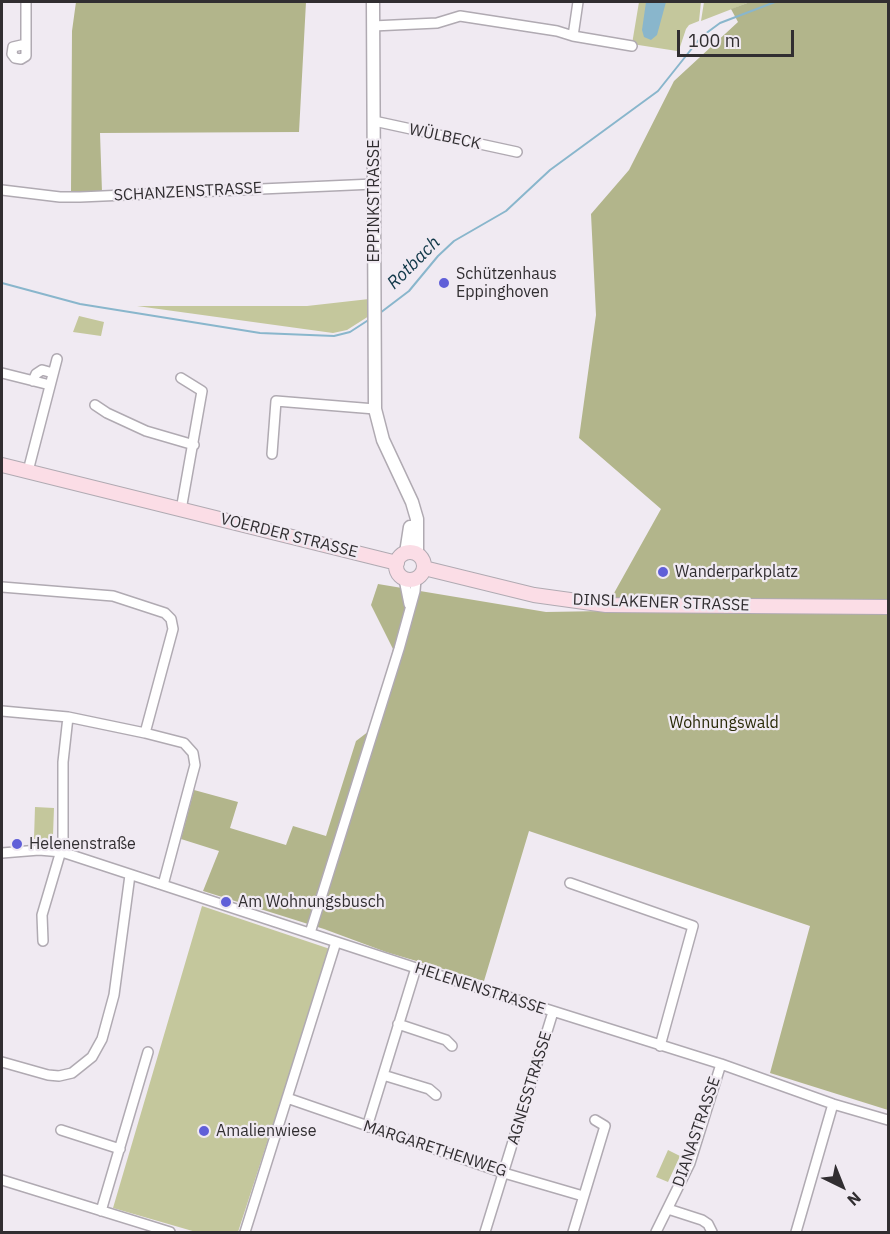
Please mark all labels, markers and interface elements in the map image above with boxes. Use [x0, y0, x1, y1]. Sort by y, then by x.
scale bar [680, 18, 797, 56]
text: 100 m [688, 29, 740, 52]
street label: WÜLBECK [407, 120, 483, 154]
street label: EPPINKSTRASSE [364, 140, 384, 262]
street label: SCHANZENSTRASSE [113, 179, 263, 205]
water label: Rotbach [383, 232, 445, 294]
place label: Schützenhaus Eppinghoven [456, 264, 557, 302]
marker: Schützenhaus Eppinghoven [437, 276, 451, 290]
street label: VOERDER STRASSE [218, 510, 360, 562]
place label: Wanderparkplatz [675, 562, 798, 582]
marker: Wanderparkplatz [656, 565, 670, 579]
street label: DINSLAKENER STRASSE [572, 590, 750, 616]
park label: Wohnungswald [669, 713, 779, 733]
place label: Helenenstraße [29, 834, 136, 854]
marker: Helenenstraße [10, 837, 24, 851]
place label: Am Wohnungsbusch [238, 892, 385, 912]
marker: Am Wohnungsbusch [219, 895, 233, 909]
street label: HELENENSTRASSE [412, 959, 548, 1019]
street label: AGNESSTRASSE [504, 1029, 556, 1147]
street label: DIANASTRASSE [669, 1074, 725, 1190]
street label: MARGARETHENWEG [361, 1117, 509, 1181]
place label: Amalienwiese [216, 1121, 317, 1141]
marker: Amalienwiese [197, 1124, 211, 1138]
north arrow [812, 1156, 872, 1216]
text: N [843, 1188, 865, 1210]

